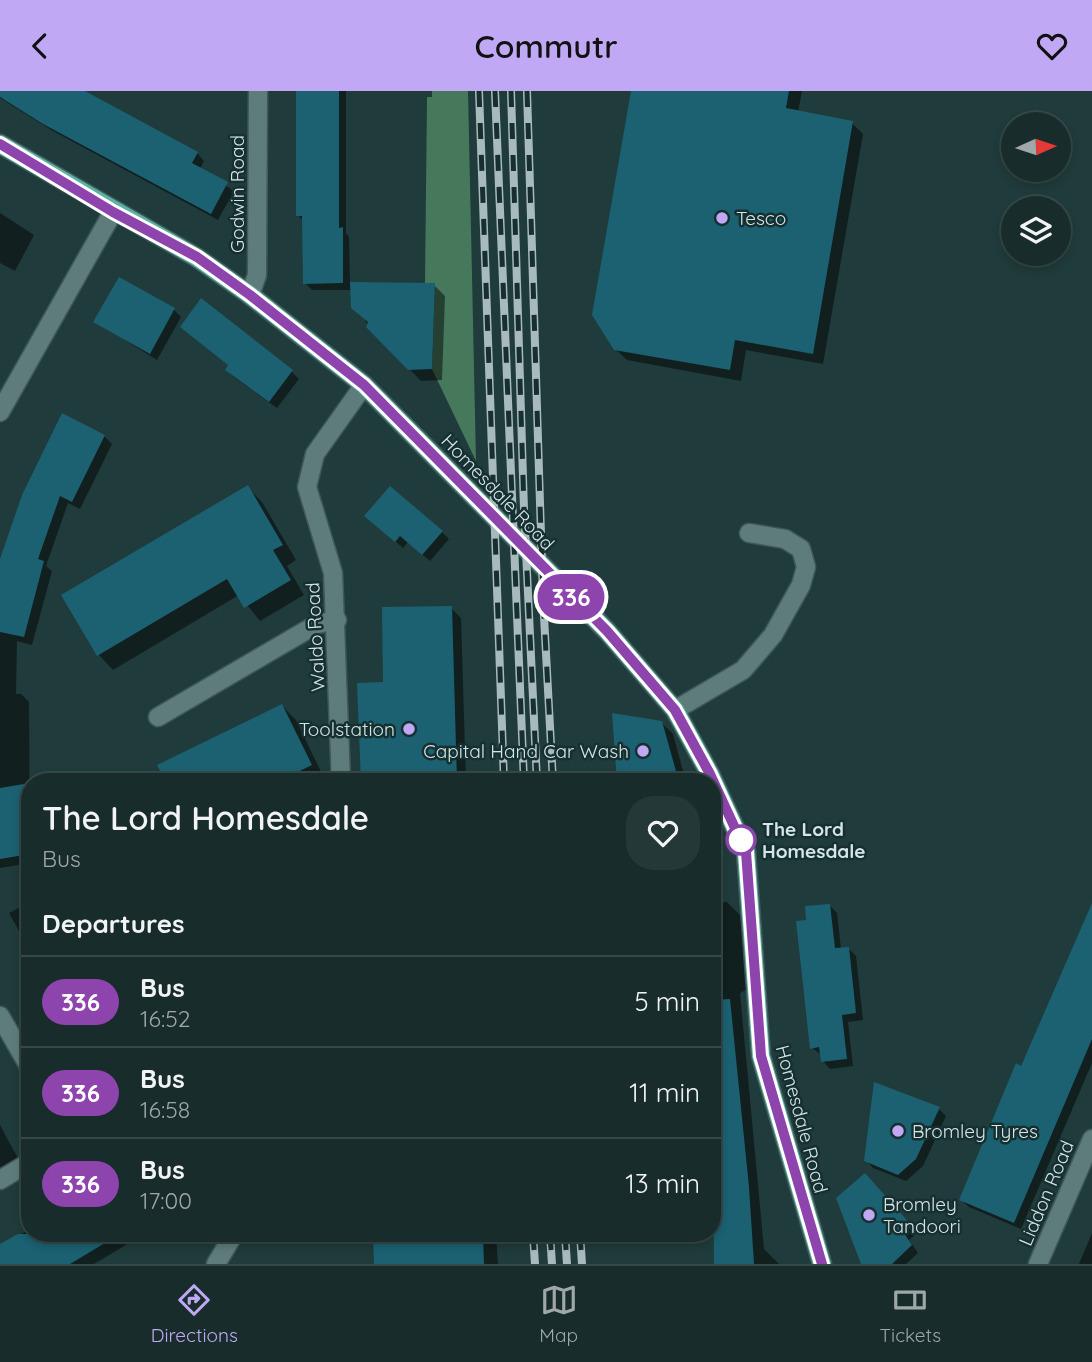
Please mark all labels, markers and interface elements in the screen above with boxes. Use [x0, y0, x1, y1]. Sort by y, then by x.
text: Commutr [474, 26, 618, 66]
icon: back [21, 27, 59, 65]
icon: heart [1033, 27, 1071, 65]
north arrow [1001, 112, 1071, 182]
map controls [1001, 112, 1071, 266]
street label: Godwin Road [225, 135, 249, 253]
button: layers [1001, 196, 1071, 266]
place label: Tesco [736, 206, 786, 230]
marker: Tesco [714, 210, 730, 226]
street label: Homesdale Road [436, 429, 560, 555]
line badge: 336 [531, 574, 611, 620]
street label: Waldo Road [300, 582, 330, 692]
text: 336 [551, 582, 591, 612]
place label: Toolstation [299, 717, 395, 741]
marker: Toolstation [401, 721, 417, 737]
place label: Capital Hand Car Wash [423, 739, 629, 763]
marker: Capital Hand Car Wash [635, 743, 651, 759]
button: heart [626, 796, 700, 870]
text: The Lord Homesdale [42, 797, 369, 838]
place label: The Lord Homesdale [762, 817, 865, 863]
marker: The Lord Homesdale [726, 825, 756, 855]
text: Bus [42, 844, 81, 873]
text: Departures [42, 907, 185, 940]
text: Bus [140, 971, 185, 1004]
text: 5 min [634, 985, 700, 1018]
text: 336 [61, 987, 100, 1017]
text: 16:52 [140, 1004, 190, 1033]
street label: Homesdale Road [771, 1042, 833, 1196]
text: Bus [140, 1062, 185, 1095]
text: 11 min [629, 1076, 700, 1109]
text: 336 [61, 1078, 100, 1108]
text: 16:58 [140, 1095, 190, 1124]
place label: Bromley Tyres [912, 1119, 1038, 1143]
marker: Bromley Tyres [890, 1123, 906, 1139]
street label: Liddon Road [1013, 1137, 1079, 1249]
text: Bus [140, 1153, 185, 1186]
text: 13 min [625, 1167, 700, 1200]
text: 336 [61, 1169, 100, 1199]
text: 17:00 [140, 1186, 192, 1215]
place label: Bromley Tandoori [883, 1192, 961, 1238]
marker: Bromley Tandoori [861, 1207, 877, 1223]
tab: Directions [151, 1281, 238, 1347]
tab: Map [539, 1281, 578, 1347]
tab: Tickets [880, 1281, 941, 1347]

